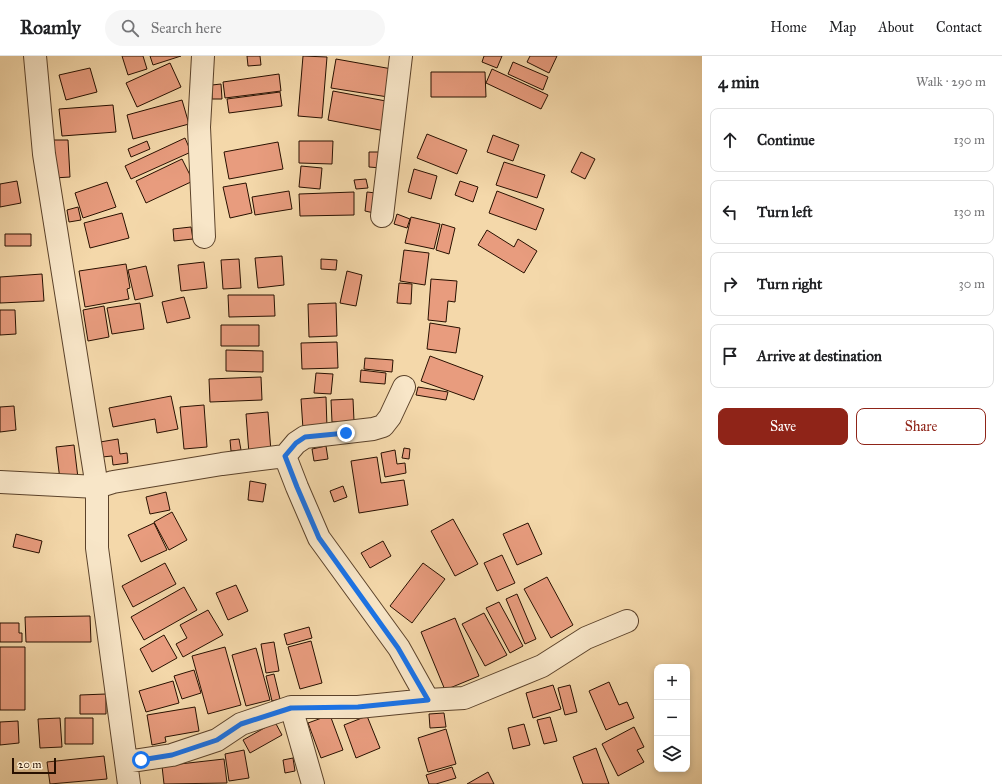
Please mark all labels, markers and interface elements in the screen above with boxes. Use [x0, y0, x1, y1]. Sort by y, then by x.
search box [105, 10, 385, 46]
text: Roamly [20, 16, 81, 39]
icon: search [119, 17, 141, 39]
text: Search here [151, 19, 222, 37]
text: Home [770, 19, 807, 36]
text: Map [829, 19, 856, 36]
text: About [878, 19, 914, 36]
text: Contact [936, 19, 982, 36]
text: 4 min [718, 72, 759, 93]
text: Walk · 290 m [916, 74, 986, 90]
icon: ahead [719, 129, 741, 151]
text: Continue [757, 131, 815, 149]
text: 130 m [953, 132, 985, 148]
icon: left [719, 201, 741, 223]
text: Turn left [757, 203, 813, 221]
text: 130 m [953, 204, 985, 220]
icon: right [719, 273, 741, 295]
text: Turn right [757, 275, 822, 293]
text: 30 m [959, 276, 985, 292]
icon: arrive [719, 345, 741, 367]
text: Arrive at destination [757, 347, 882, 365]
button: Save [718, 408, 848, 445]
button: Share [856, 408, 986, 445]
route end [337, 424, 355, 442]
map controls [654, 664, 690, 772]
button: + [654, 664, 690, 700]
button: − [654, 700, 690, 736]
button: layers [654, 736, 690, 772]
route start [132, 751, 150, 769]
scale bar [12, 756, 56, 775]
text: 20 m [18, 758, 41, 771]

